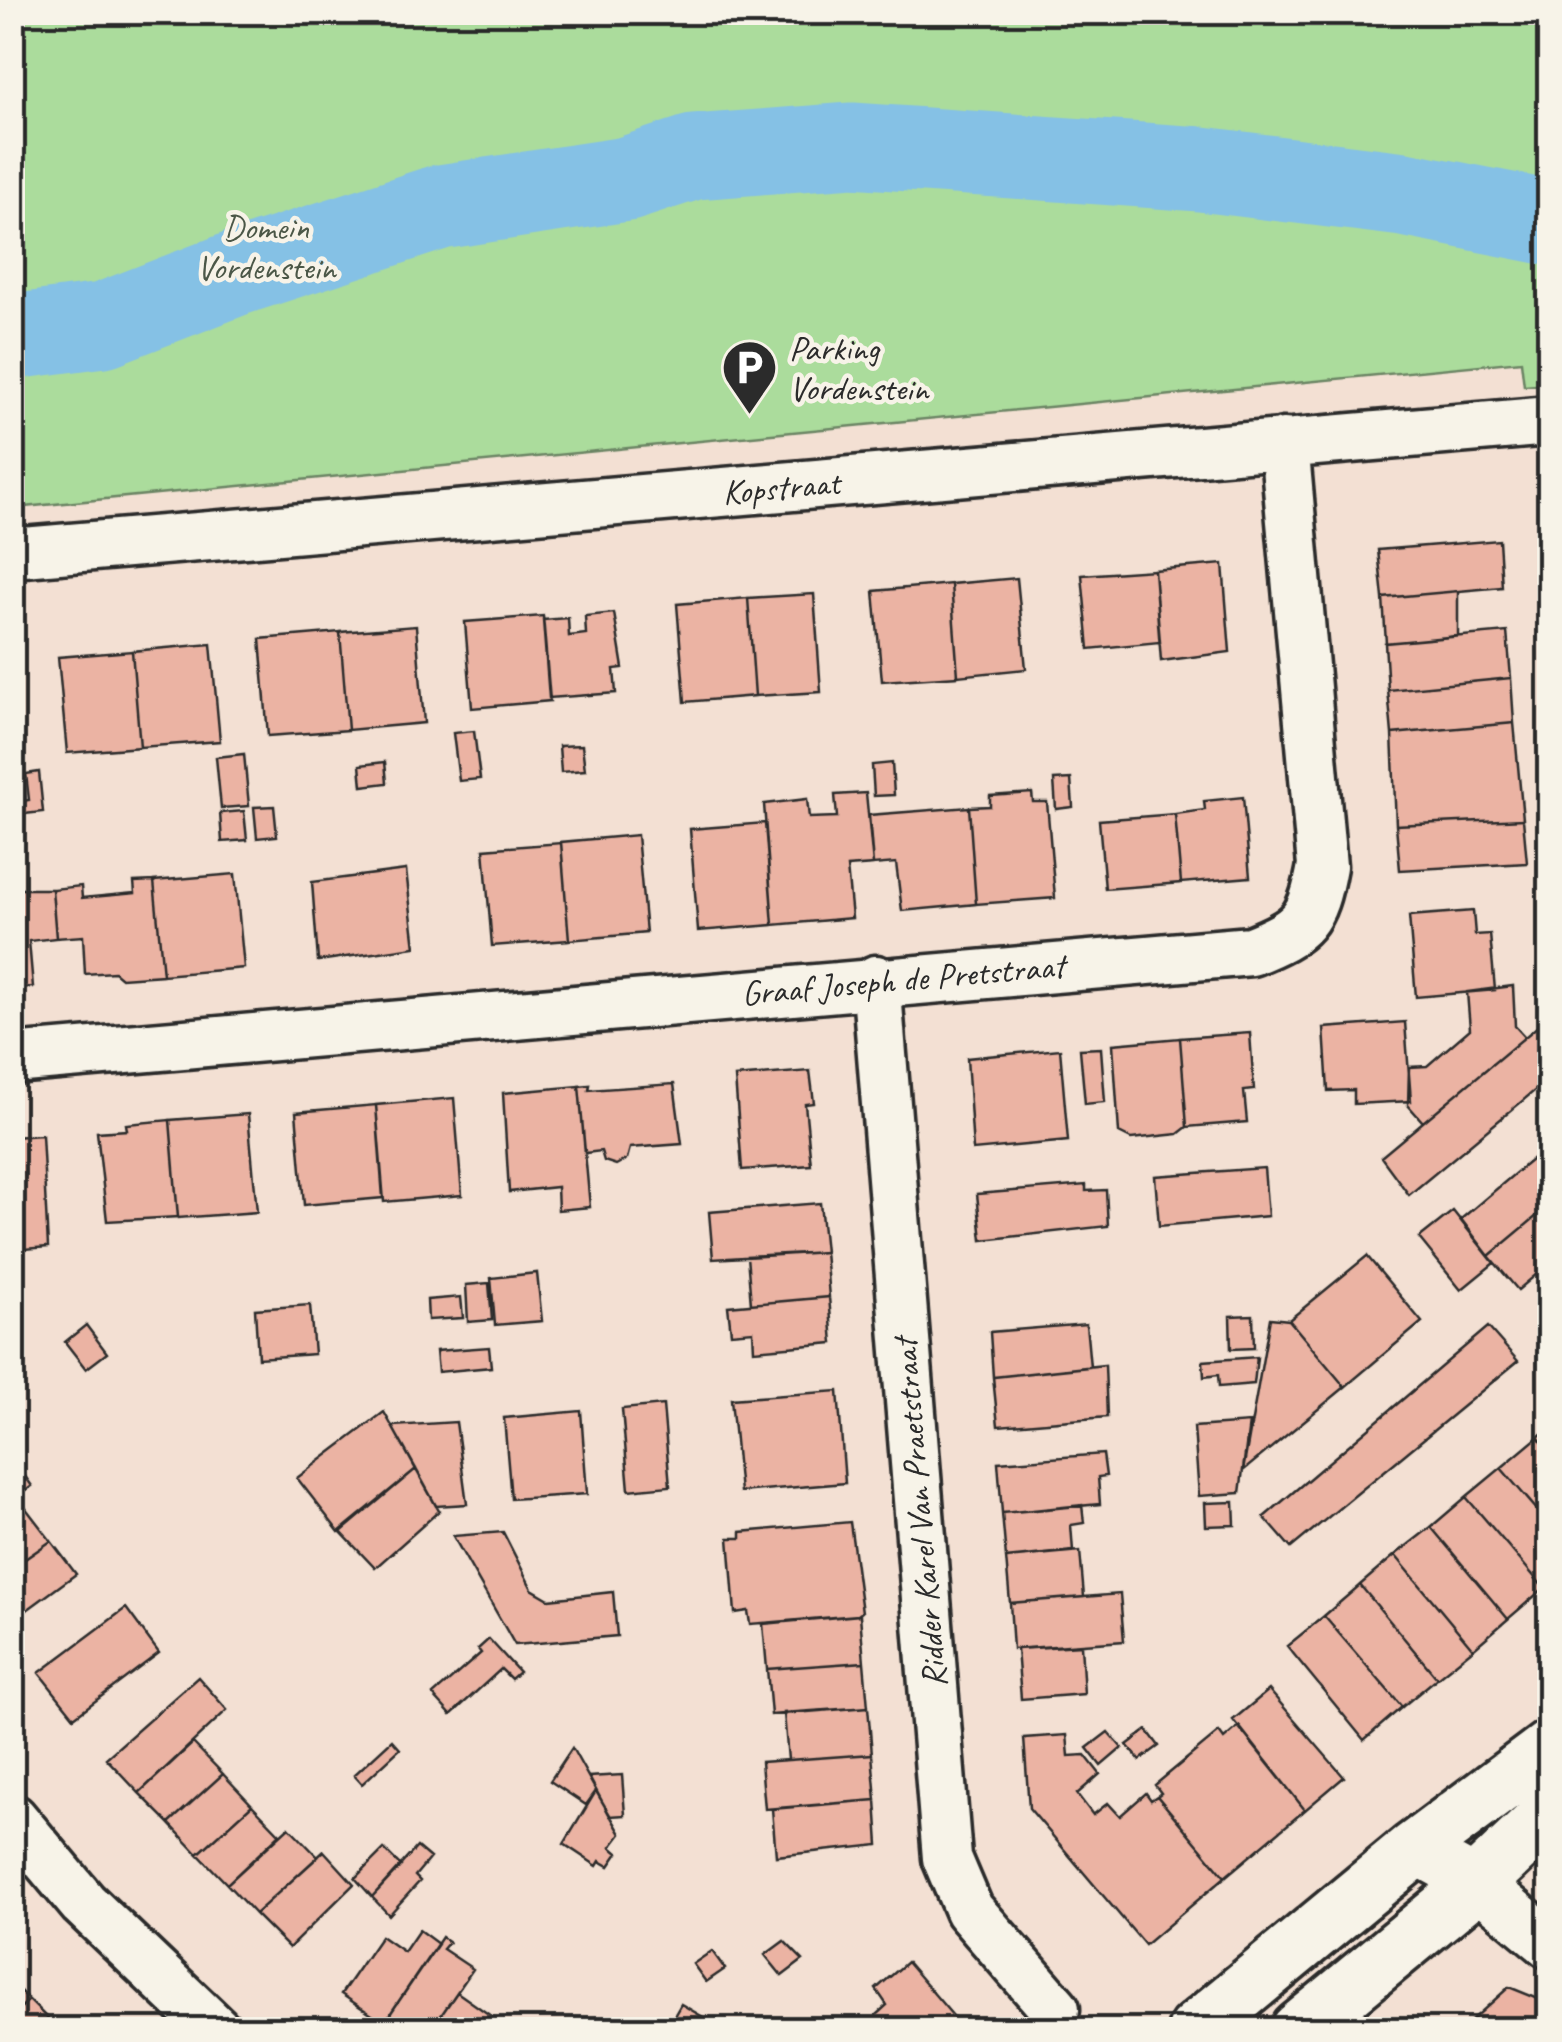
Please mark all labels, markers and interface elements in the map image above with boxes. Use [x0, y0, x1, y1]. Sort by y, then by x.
park label: Domein Vordenstein [196, 205, 338, 290]
place label: Parking Vordenstein [789, 326, 930, 411]
parking icon: Parking Vordenstein [720, 338, 780, 417]
street label: Kopstraat [721, 460, 845, 515]
street label: Graaf Joseph de Pretstraat [740, 943, 1071, 1016]
street label: Ridder Karel Van Praetstraat [881, 1332, 957, 1689]

